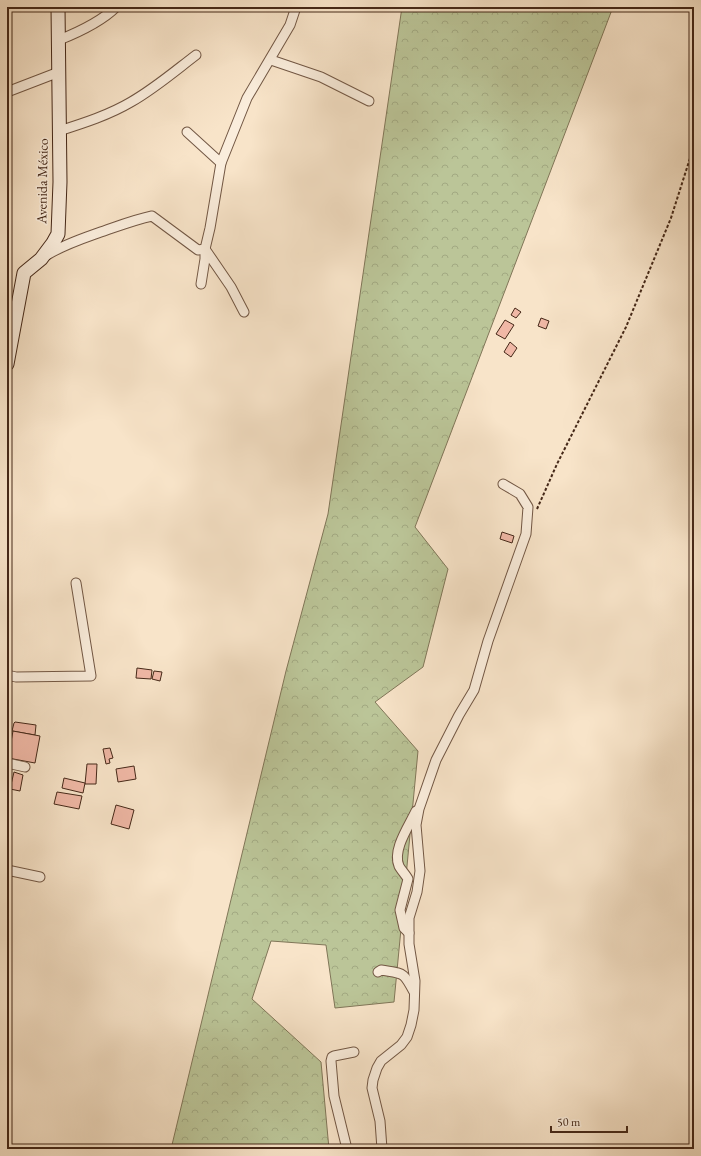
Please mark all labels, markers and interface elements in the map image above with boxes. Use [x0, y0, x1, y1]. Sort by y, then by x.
street label: Avenida México [32, 138, 52, 225]
scale bar [551, 1108, 627, 1134]
text: 50 m [557, 1114, 581, 1130]

